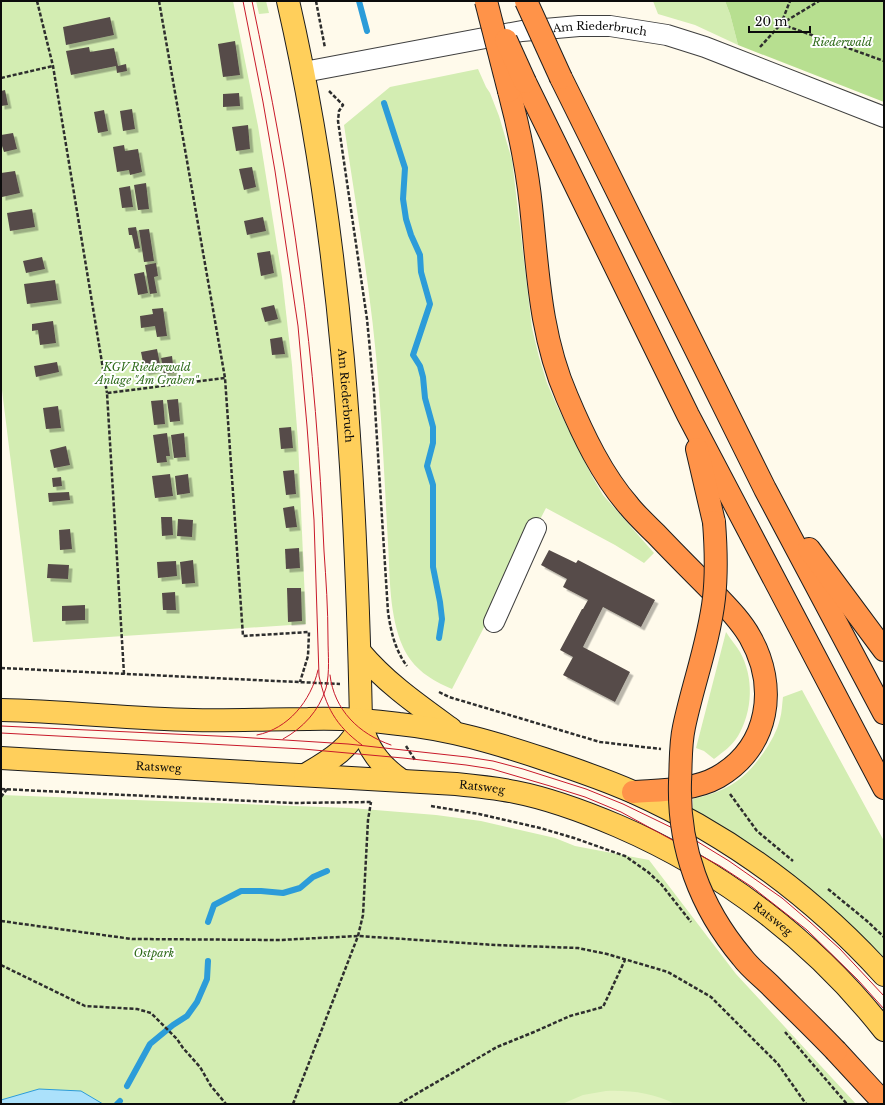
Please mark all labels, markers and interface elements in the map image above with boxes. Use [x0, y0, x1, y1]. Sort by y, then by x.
scale bar [749, 8, 810, 34]
text: 20 m [755, 14, 787, 29]
street label: Am Riederbruch [551, 19, 648, 39]
park label: Riederwald [811, 35, 872, 49]
street label: Am Riederbruch [335, 347, 357, 443]
park label: KGV Riederwald Anlage "Am Graben" [94, 360, 200, 387]
street label: Ratsweg [135, 759, 183, 775]
street label: Ratsweg [459, 777, 506, 797]
street label: Ratsweg [751, 899, 796, 939]
park label: Ostpark [134, 946, 174, 960]

